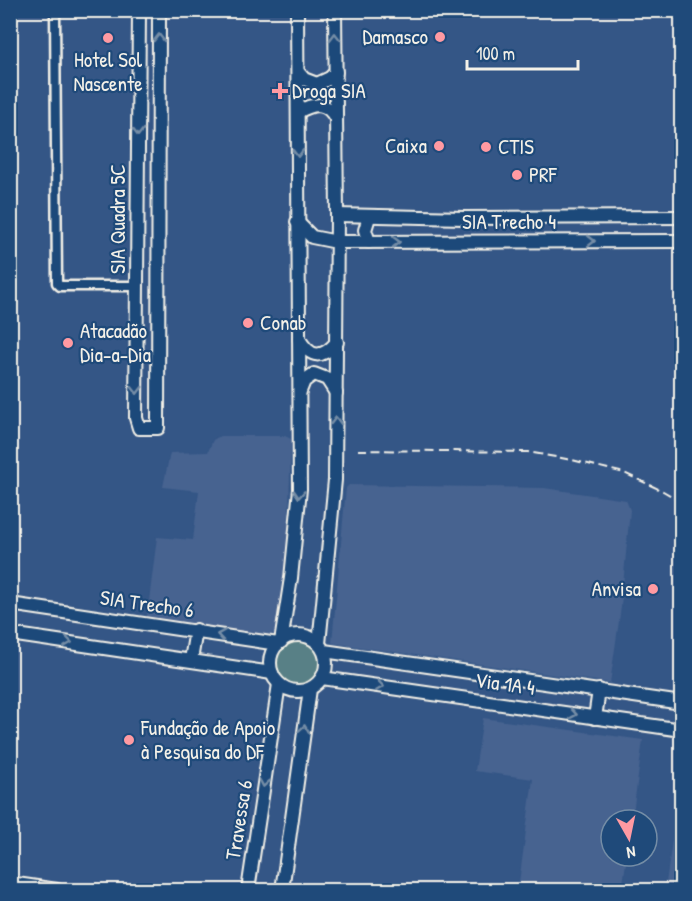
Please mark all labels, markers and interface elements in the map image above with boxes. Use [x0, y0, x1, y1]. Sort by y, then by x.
place label: Damasco [363, 22, 428, 51]
marker: Damasco [433, 30, 447, 44]
marker: Hotel Sol Nascente [101, 31, 115, 45]
one-way arrow [329, 32, 341, 41]
scale bar [467, 33, 578, 71]
one-way arrow [153, 34, 165, 43]
text: 100 m [476, 41, 515, 66]
place label: Hotel Sol Nascente [73, 45, 143, 98]
place label: Droga SIA [292, 76, 366, 105]
marker: Droga SIA [273, 84, 287, 98]
one-way arrow [132, 127, 144, 136]
place label: Caixa [385, 131, 427, 160]
place label: CTIS [498, 132, 534, 161]
marker: Caixa [432, 139, 446, 153]
marker: CTIS [479, 140, 493, 154]
one-way arrow [292, 148, 304, 157]
place label: PRF [529, 160, 558, 189]
street label: SIA Quadra 5C [103, 164, 132, 274]
marker: PRF [510, 168, 524, 182]
street label: SIA Trecho 4 [462, 207, 556, 236]
one-way arrow [586, 235, 595, 247]
one-way arrow [391, 236, 400, 248]
place label: Conab [260, 308, 306, 337]
place label: Atacadão Dia-a-Dia [80, 316, 151, 369]
marker: Conab [241, 316, 255, 330]
marker: Atacadão Dia-a-Dia [61, 336, 75, 350]
one-way arrow [130, 385, 143, 394]
one-way arrow [330, 417, 342, 426]
one-way arrow [293, 490, 306, 499]
place label: Anvisa [592, 574, 641, 603]
marker: Anvisa [646, 582, 660, 596]
street label: SIA Trecho 6 [98, 583, 196, 624]
one-way arrow [216, 629, 225, 641]
one-way arrow [64, 636, 73, 648]
street label: Via 1A 4 [473, 665, 537, 702]
one-way arrow [376, 680, 385, 692]
one-way arrow [569, 708, 578, 720]
place label: Fundação de Apoio à Pesquisa do DF [140, 713, 275, 766]
one-way arrow [298, 724, 310, 733]
marker: Fundação de Apoio à Pesquisa do DF [122, 733, 136, 747]
street label: Travessa 6 [218, 778, 259, 862]
one-way arrow [258, 778, 271, 788]
north arrow [599, 808, 659, 868]
text: N [625, 841, 637, 864]

